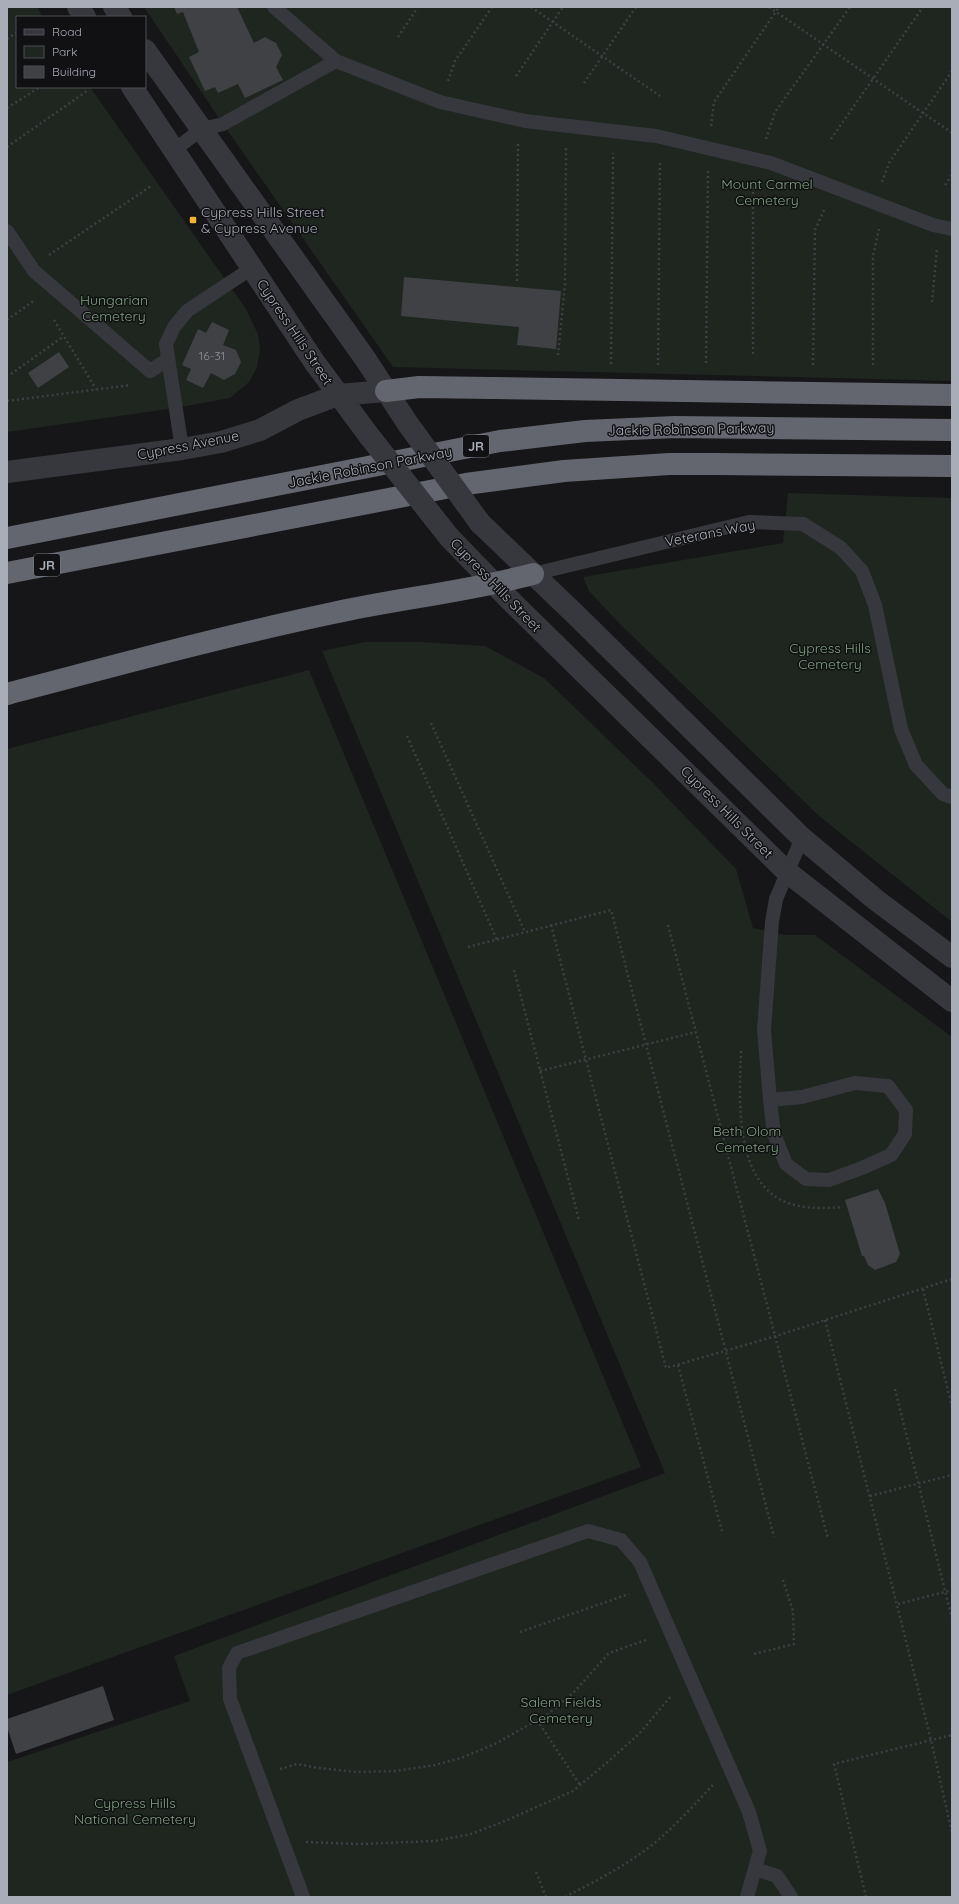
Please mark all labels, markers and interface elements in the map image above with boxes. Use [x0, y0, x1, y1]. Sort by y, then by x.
legend [16, 16, 146, 88]
text: Road [52, 24, 82, 39]
text: Park [52, 44, 77, 59]
text: Building [52, 64, 96, 79]
park label: Mount Carmel Cemetery [721, 175, 813, 209]
place label: Cypress Hills Street & Cypress Avenue [201, 203, 325, 237]
marker: Cypress Hills Street & Cypress Avenue [188, 215, 198, 225]
street label: Cypress Hills Street [253, 276, 337, 389]
park label: Hungarian Cemetery [80, 291, 148, 325]
house number: 16-31 [199, 348, 225, 363]
street label: Jackie Robinson Parkway [607, 419, 775, 439]
street label: Cypress Avenue [136, 426, 241, 464]
road number: JR [463, 435, 489, 457]
street label: Jackie Robinson Parkway [286, 442, 454, 492]
street label: Veterans Way [663, 515, 757, 551]
street label: Cypress Hills Street [447, 534, 546, 636]
road number: JR [34, 554, 60, 576]
park label: Cypress Hills Cemetery [789, 639, 871, 673]
street label: Cypress Hills Street [677, 762, 777, 862]
park label: Beth Olom Cemetery [713, 1122, 781, 1156]
park label: Salem Fields Cemetery [521, 1693, 601, 1727]
park label: Cypress Hills National Cemetery [74, 1794, 196, 1828]

